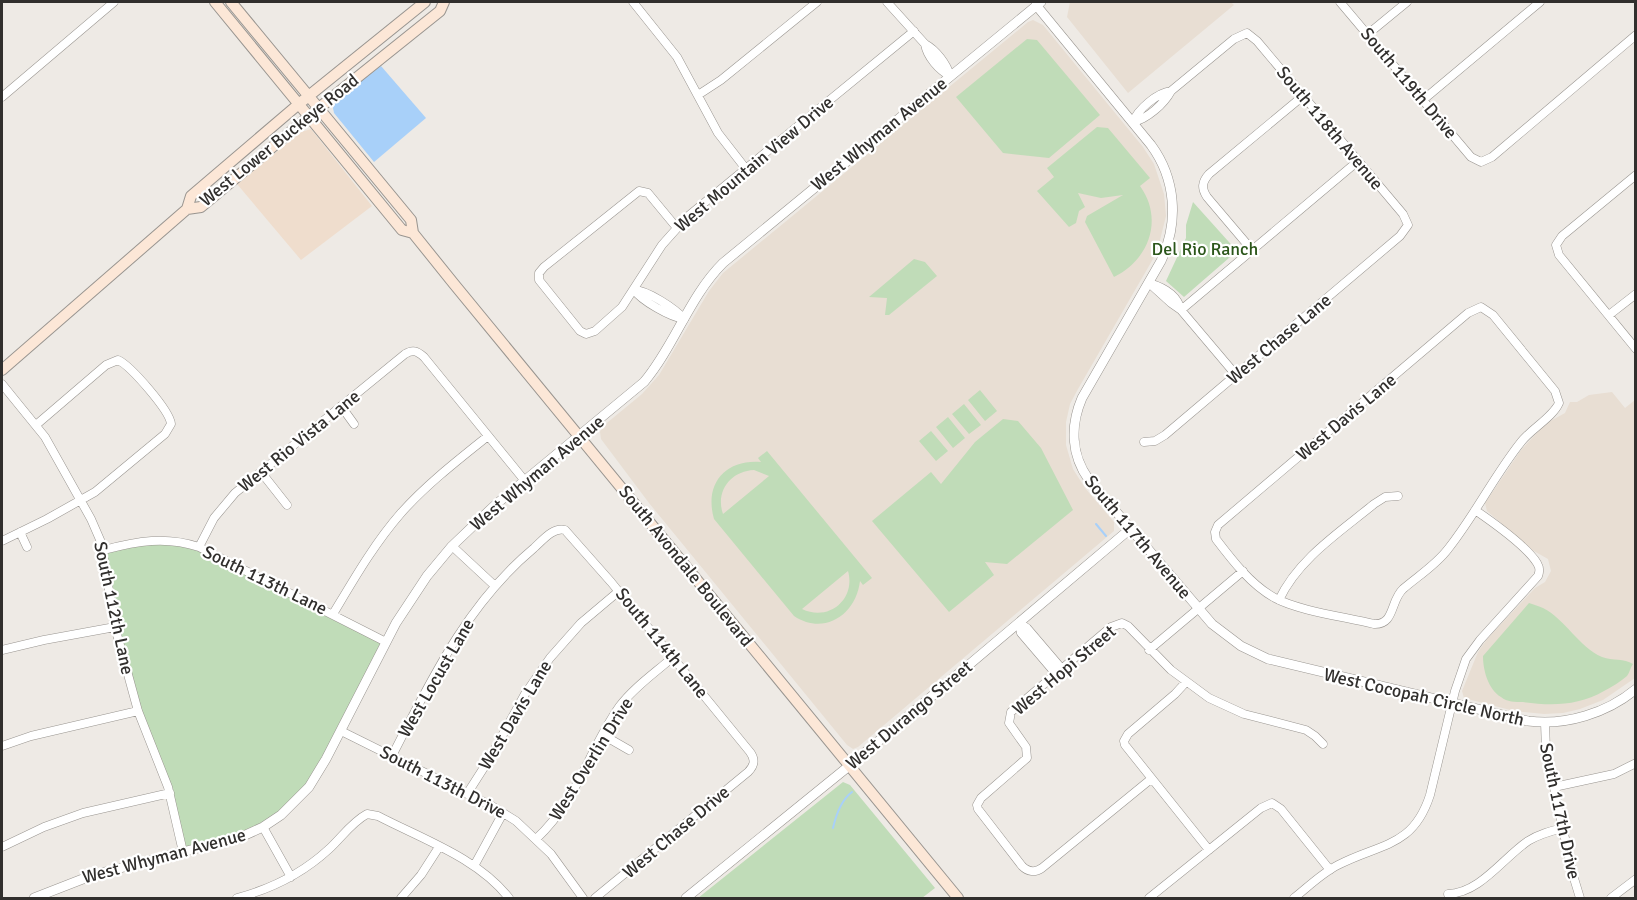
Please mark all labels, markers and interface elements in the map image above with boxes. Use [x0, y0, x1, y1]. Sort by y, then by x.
street label: South 119th Drive [1356, 23, 1462, 143]
street label: South 118th Avenue [1272, 62, 1388, 194]
street label: West Lower Buckeye Road [195, 69, 363, 211]
street label: West Whyman Avenue [807, 72, 951, 196]
street label: West Mountain View Drive [670, 91, 838, 237]
park label: Del Rio Ranch [1152, 238, 1258, 260]
street label: West Chase Lane [1222, 289, 1336, 389]
street label: West Davis Lane [1291, 369, 1401, 465]
street label: West Rio Vista Lane [234, 385, 364, 497]
street label: West Whyman Avenue [465, 410, 609, 536]
street label: South 117th Avenue [1080, 471, 1196, 603]
street label: South Avondale Boulevard [614, 481, 758, 651]
street label: South 112th Lane [89, 539, 139, 677]
street label: South 113th Lane [199, 540, 331, 620]
street label: South 114th Lane [611, 583, 713, 703]
street label: West Locust Lane [393, 615, 479, 741]
street label: West Hopi Street [1008, 620, 1120, 720]
street label: West Davis Lane [474, 656, 556, 774]
street label: West Durango Street [841, 656, 977, 774]
street label: West Cocopah Circle North [1322, 663, 1526, 731]
street label: West Overlin Drive [544, 693, 638, 825]
street label: South 113th Drive [376, 741, 510, 823]
street label: South 117th Drive [1535, 741, 1585, 881]
street label: West Chase Drive [618, 781, 734, 883]
street label: West Whyman Avenue [80, 824, 248, 888]

